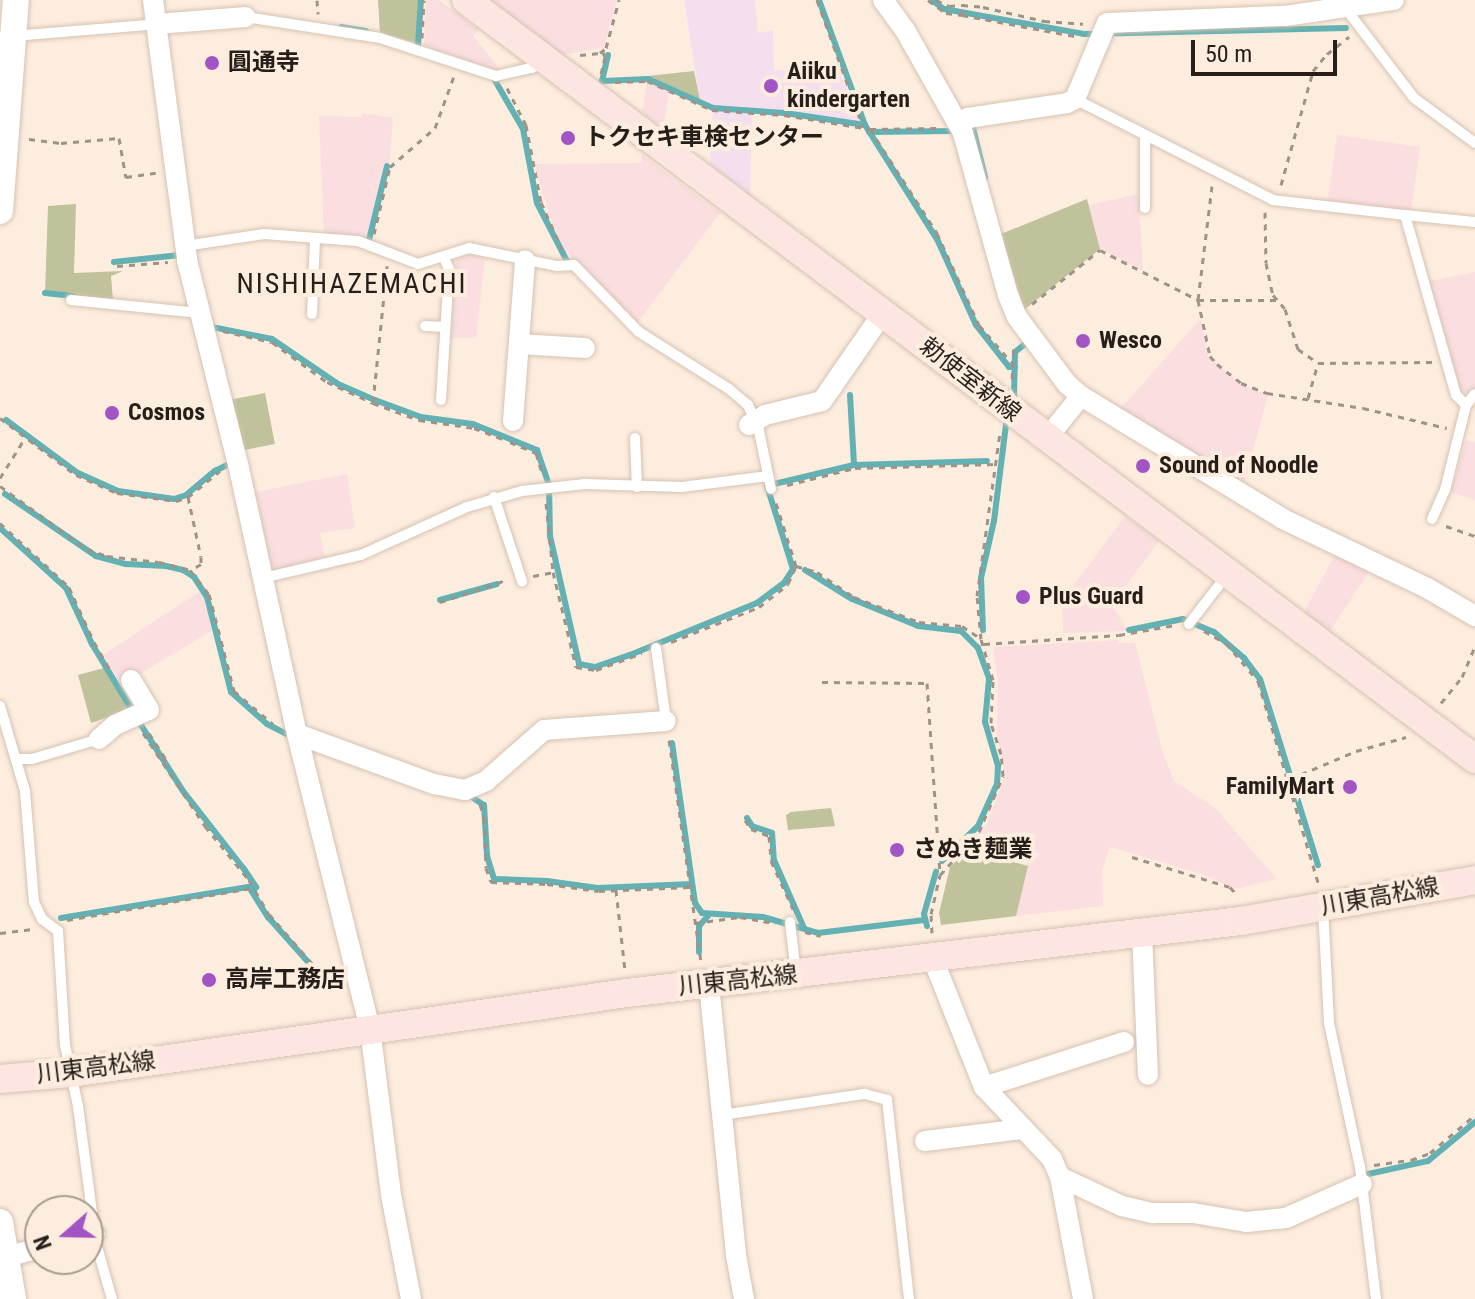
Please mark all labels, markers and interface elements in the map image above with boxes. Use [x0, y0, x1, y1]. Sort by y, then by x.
scale bar [1195, 24, 1341, 74]
text: 50 m [1205, 40, 1252, 68]
place label: 圓通寺 [228, 49, 300, 77]
marker: 圓通寺 [203, 54, 221, 72]
place label: Aiiku kindergarten [787, 58, 910, 114]
marker: Aiiku kindergarten [762, 77, 780, 95]
place label: トクセキ車検センター [584, 124, 824, 152]
marker: トクセキ車検センター [559, 129, 577, 147]
district label: NISHIHAZEMACHI [236, 267, 468, 301]
place label: Wesco [1099, 327, 1162, 355]
street label: 勅使室新線 [914, 332, 1026, 428]
marker: Wesco [1074, 332, 1092, 350]
place label: Cosmos [128, 399, 205, 427]
marker: Cosmos [103, 404, 121, 422]
place label: Sound of Noodle [1159, 452, 1318, 480]
marker: Sound of Noodle [1134, 457, 1152, 475]
place label: Plus Guard [1039, 583, 1144, 611]
marker: Plus Guard [1014, 588, 1032, 606]
place label: FamilyMart [1226, 773, 1334, 801]
marker: FamilyMart [1341, 778, 1359, 796]
place label: さぬき麺業 [913, 836, 1033, 864]
marker: さぬき麺業 [888, 841, 906, 859]
street label: 川東高松線 [1318, 872, 1442, 922]
street label: 川東高松線 [677, 960, 799, 1002]
place label: 高岸工務店 [225, 966, 345, 994]
marker: 高岸工務店 [200, 971, 218, 989]
street label: 川東高松線 [35, 1046, 157, 1090]
north arrow [24, 1195, 104, 1275]
text: N [29, 1232, 57, 1253]

